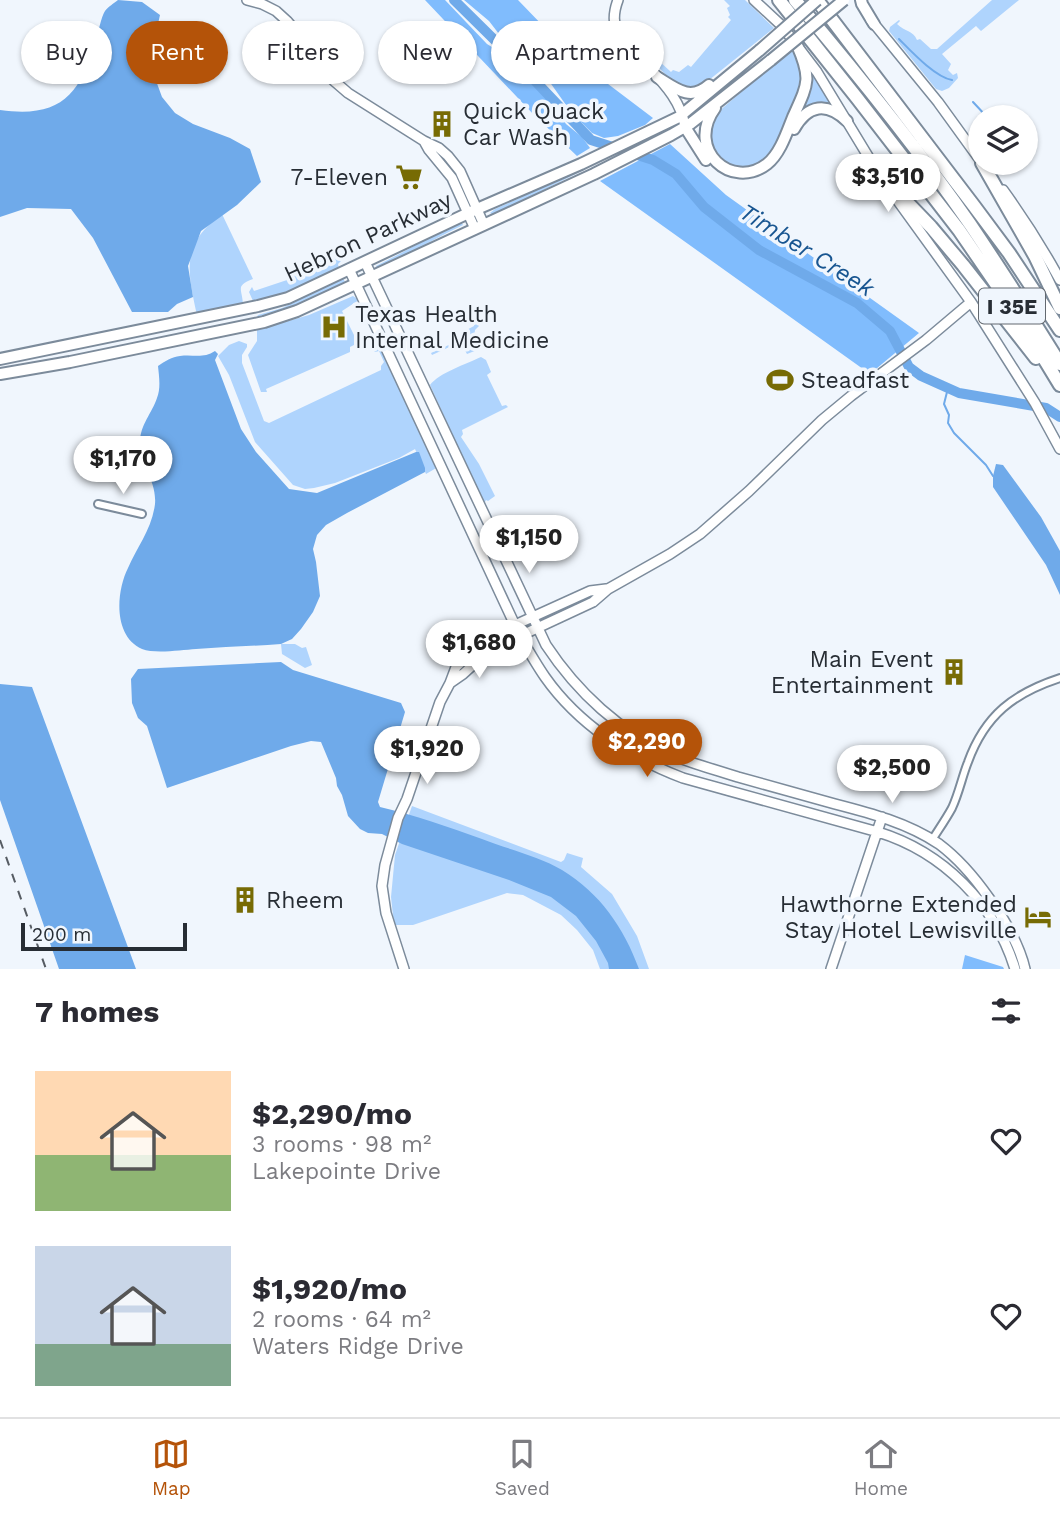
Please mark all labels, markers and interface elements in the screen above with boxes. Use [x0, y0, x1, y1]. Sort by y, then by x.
chip: Buy [21, 21, 112, 84]
chip: Rent [126, 21, 228, 84]
chip: Filters [242, 21, 364, 84]
chip: New [378, 21, 477, 84]
chip: Apartment [491, 21, 664, 84]
place label: Quick Quack Car Wash [463, 98, 604, 151]
map controls [968, 105, 1038, 175]
button: layers [968, 105, 1038, 175]
building icon: Quick Quack Car Wash [427, 109, 457, 139]
pin: $3,510 [831, 154, 945, 214]
supermarket icon: 7-Eleven [394, 162, 424, 192]
text: $3,510 [851, 163, 925, 190]
place label: 7-Eleven [290, 164, 388, 191]
street label: Hebron Parkway [280, 186, 456, 288]
water label: Timber Creek [735, 198, 880, 303]
road number: I 35E [979, 288, 1045, 324]
place label: Texas Health Internal Medicine [355, 301, 549, 354]
hospital icon: Texas Health Internal Medicine [319, 312, 349, 342]
sports icon: Steadfast [765, 365, 795, 395]
place label: Steadfast [801, 367, 910, 394]
pin: $1,170 [66, 436, 180, 496]
text: $1,170 [89, 445, 157, 472]
pin: $1,150 [472, 516, 586, 575]
text: $1,150 [495, 524, 563, 551]
pin: $1,680 [422, 620, 536, 680]
text: $1,680 [442, 629, 516, 656]
place label: Main Event Entertainment [771, 646, 933, 699]
building icon: Main Event Entertainment [939, 657, 969, 687]
pin: $2,290 [590, 720, 704, 779]
pin: $1,920 [370, 726, 484, 786]
text: $2,290 [608, 728, 686, 755]
text: $1,920 [390, 735, 464, 762]
pin: $2,500 [835, 746, 949, 805]
text: $2,500 [853, 754, 931, 781]
building icon: Rheem [230, 885, 260, 915]
place label: Rheem [266, 887, 344, 914]
place label: Hawthorne Extended Stay Hotel Lewisville [780, 891, 1017, 944]
hotel icon: Hawthorne Extended Stay Hotel Lewisville [1023, 902, 1053, 932]
scale bar [21, 920, 187, 952]
text: 200 m [32, 923, 91, 946]
icon: filters [987, 992, 1025, 1030]
text: 7 homes [35, 994, 159, 1029]
text: $2,290/mo [252, 1096, 412, 1131]
icon: home [91, 1099, 175, 1183]
icon: heart [987, 1122, 1025, 1160]
text: 3 rooms · 98 m² [252, 1131, 431, 1158]
text: Lakepointe Drive [252, 1158, 441, 1185]
text: $1,920/mo [252, 1271, 407, 1306]
icon: home [91, 1274, 175, 1358]
icon: heart [987, 1297, 1025, 1335]
text: 2 rooms · 64 m² [252, 1306, 431, 1333]
text: Waters Ridge Drive [252, 1333, 464, 1360]
tab: Map [152, 1435, 191, 1500]
tab: Saved [495, 1435, 550, 1500]
tab: Home [854, 1435, 908, 1500]

